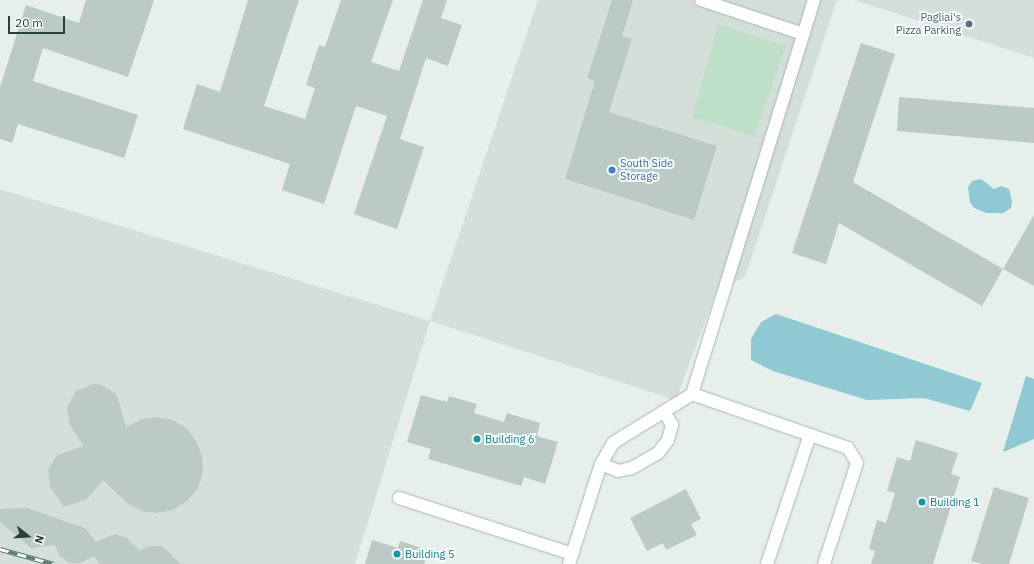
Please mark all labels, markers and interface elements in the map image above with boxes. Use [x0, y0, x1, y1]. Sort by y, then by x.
scale bar [10, 8, 67, 34]
place label: Pagliai's Pizza Parking [896, 11, 961, 37]
text: 20 m [15, 15, 43, 30]
marker: Pagliai's Pizza Parking [964, 19, 974, 29]
place label: South Side Storage [620, 157, 673, 183]
marker: South Side Storage [607, 165, 617, 175]
place label: Building 6 [485, 432, 535, 446]
marker: Building 6 [472, 434, 482, 444]
place label: Building 1 [930, 495, 980, 509]
marker: Building 1 [917, 497, 927, 507]
north arrow [8, 516, 48, 556]
text: N [32, 534, 47, 545]
place label: Building 5 [405, 547, 455, 561]
marker: Building 5 [392, 549, 402, 559]

